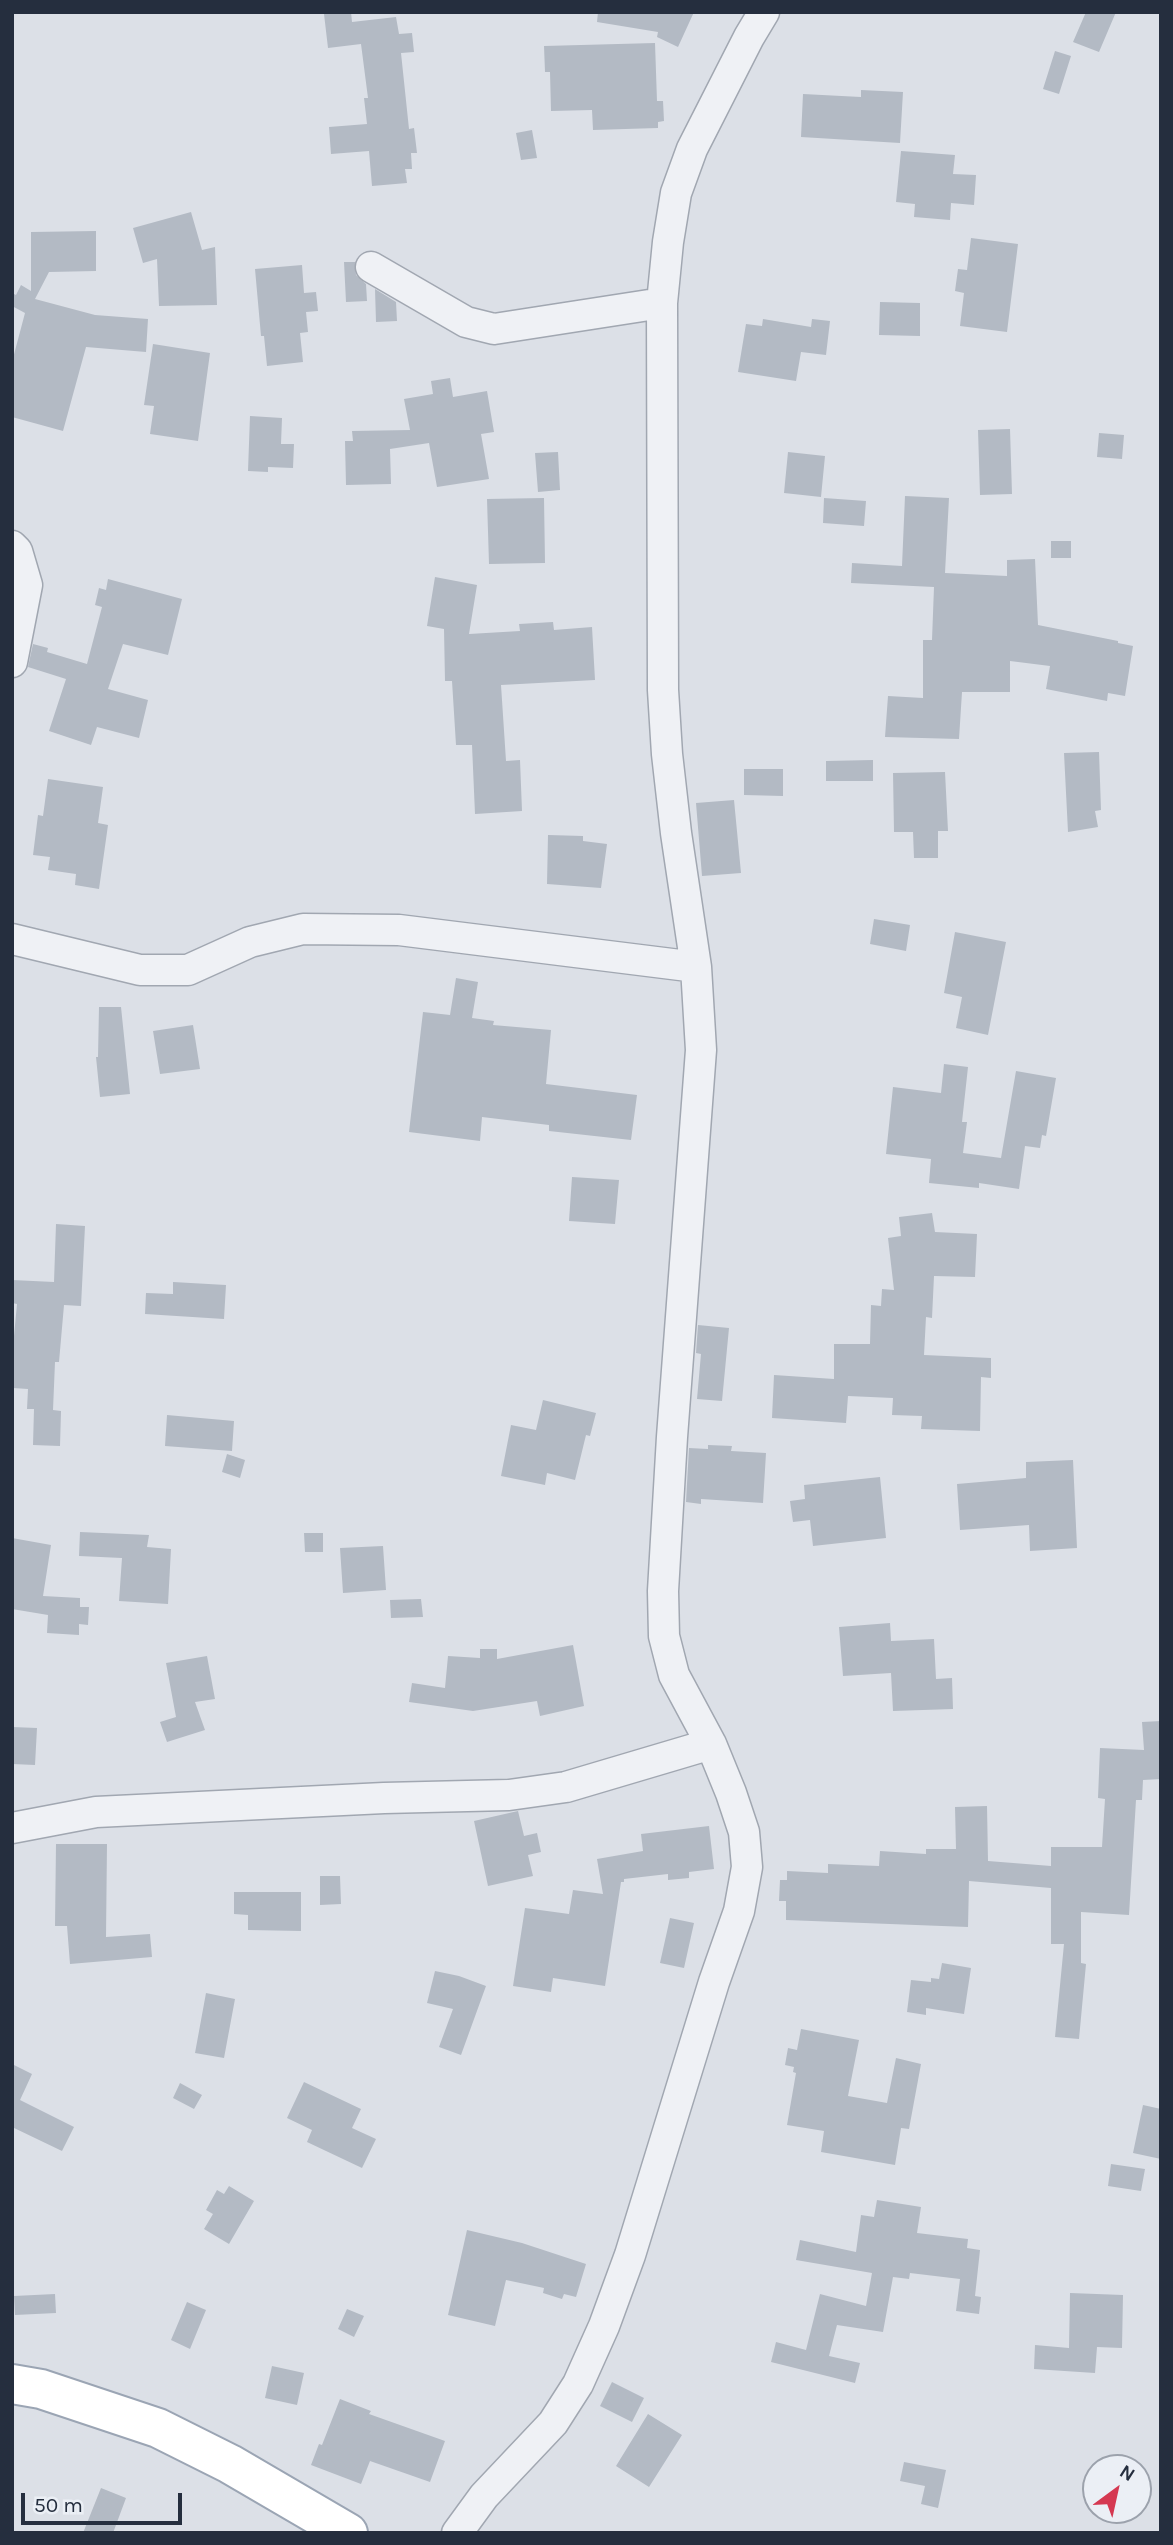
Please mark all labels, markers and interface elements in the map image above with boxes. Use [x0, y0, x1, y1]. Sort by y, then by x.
north arrow [1082, 2454, 1152, 2524]
text: N [1116, 2460, 1139, 2486]
scale bar [24, 2478, 186, 2522]
text: 50 m [34, 2493, 83, 2517]

